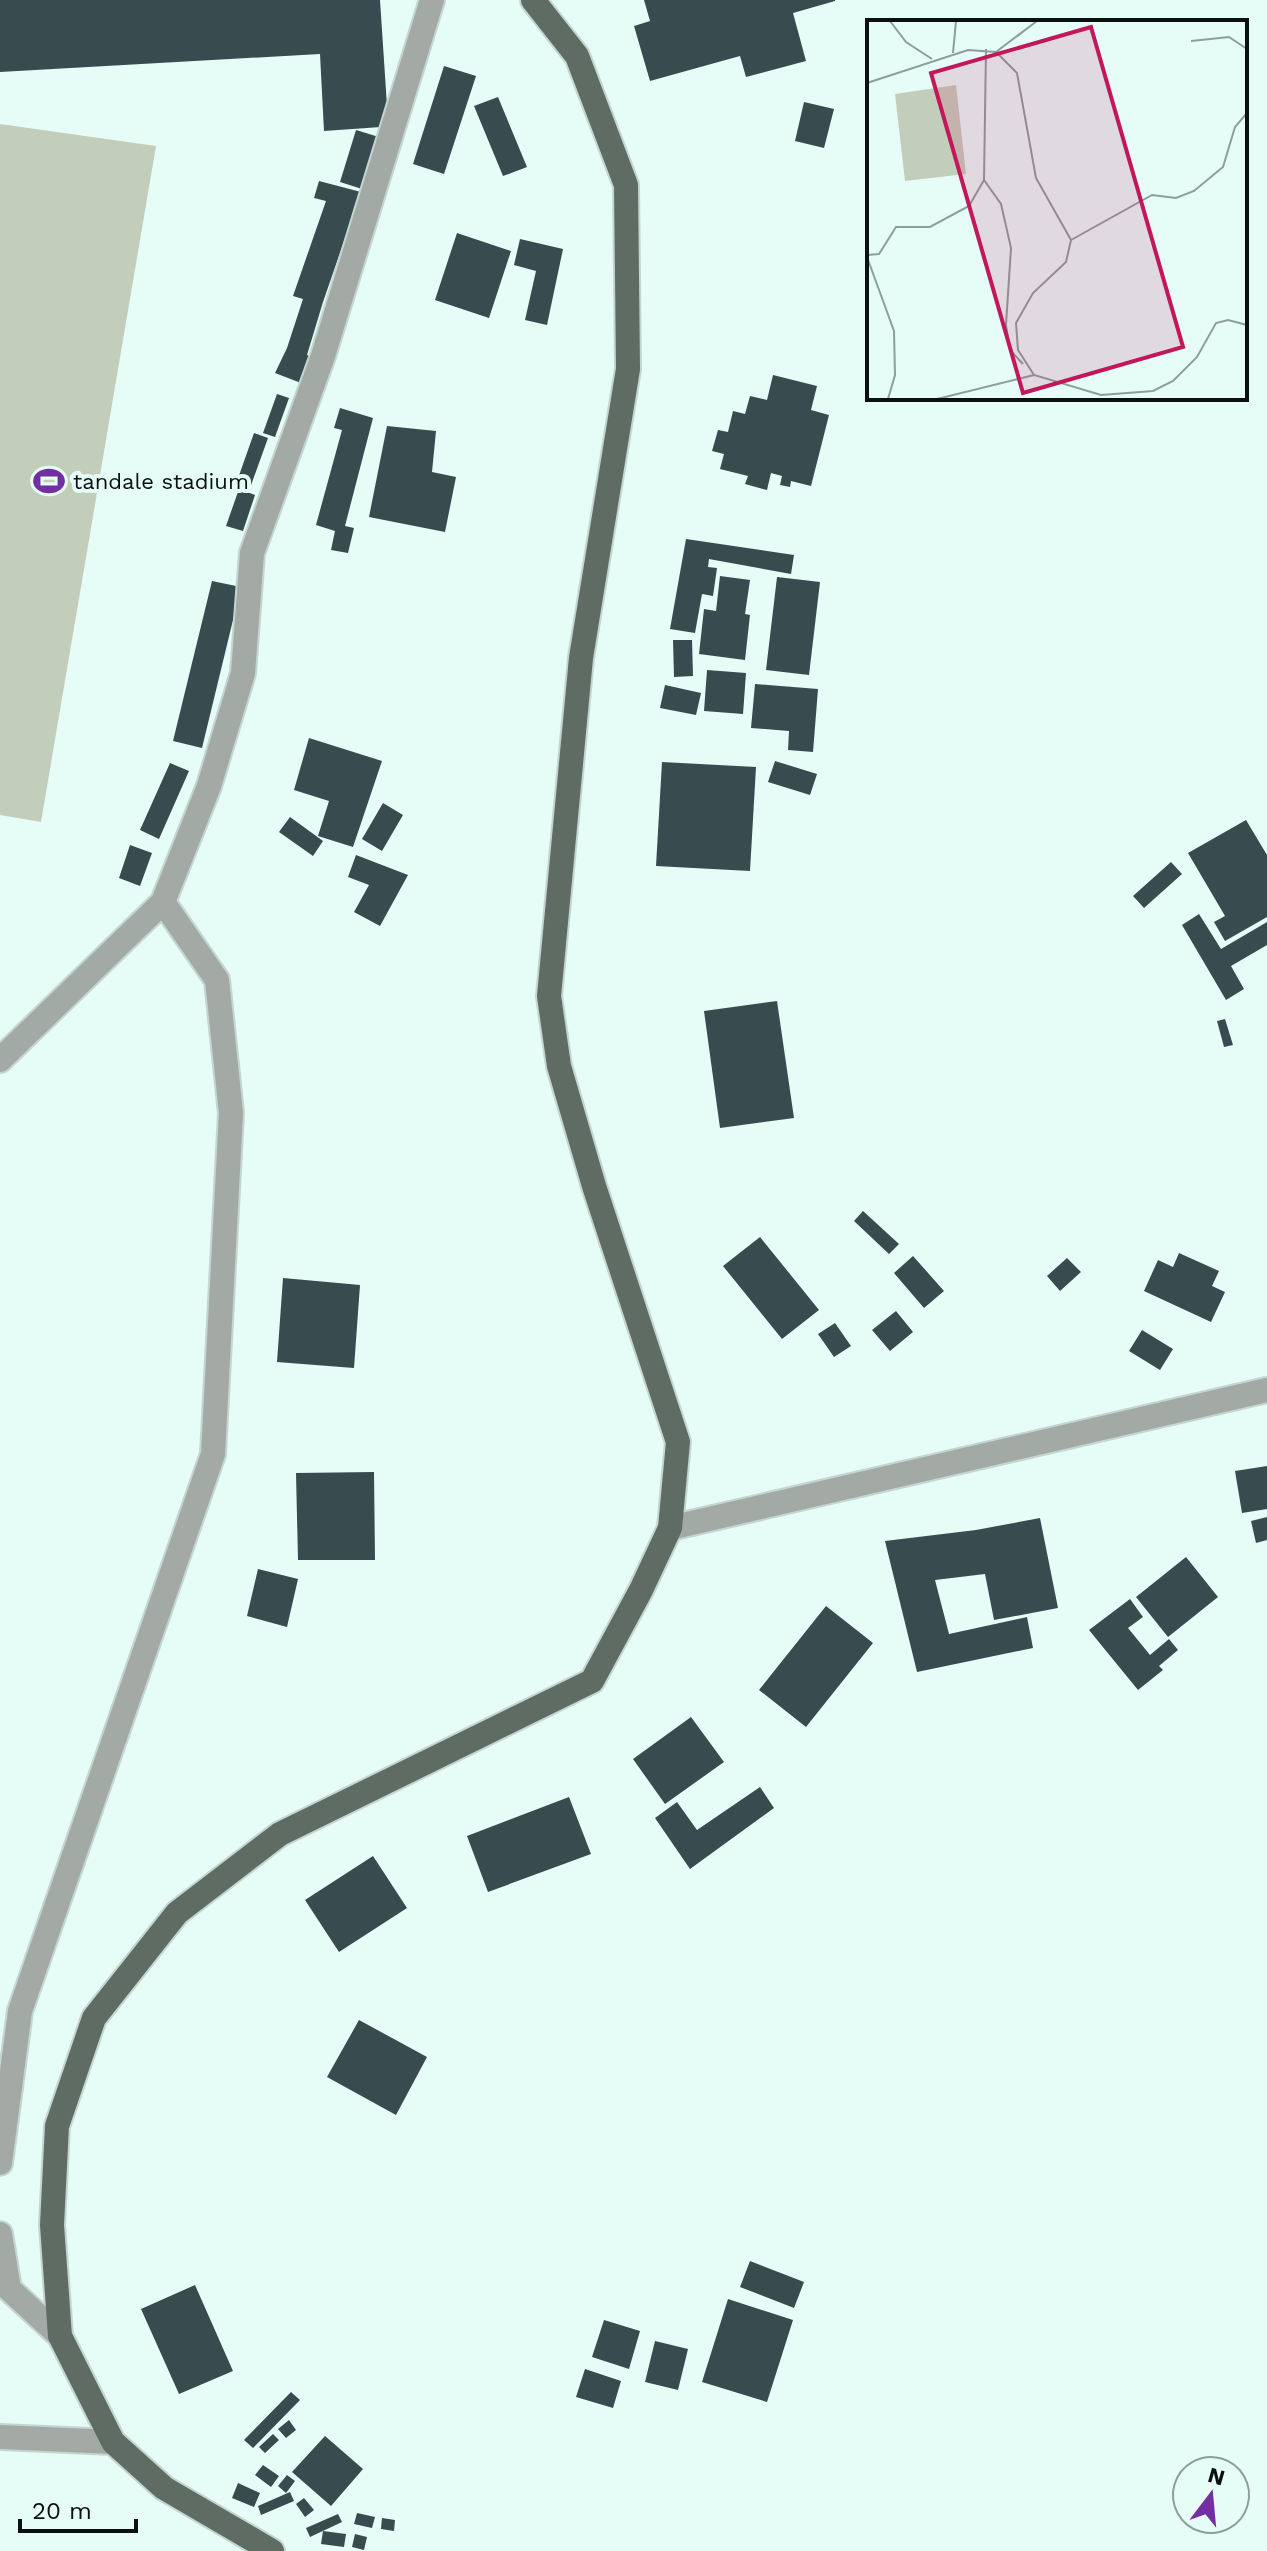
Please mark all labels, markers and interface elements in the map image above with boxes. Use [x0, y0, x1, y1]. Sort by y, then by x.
inset map [867, 20, 1247, 400]
sports icon: tandale stadium [32, 464, 66, 498]
place label: tandale stadium [73, 469, 249, 494]
north arrow [1171, 2455, 1251, 2535]
text: N [1205, 2462, 1228, 2491]
scale bar [20, 2483, 136, 2533]
text: 20 m [32, 2497, 92, 2525]

